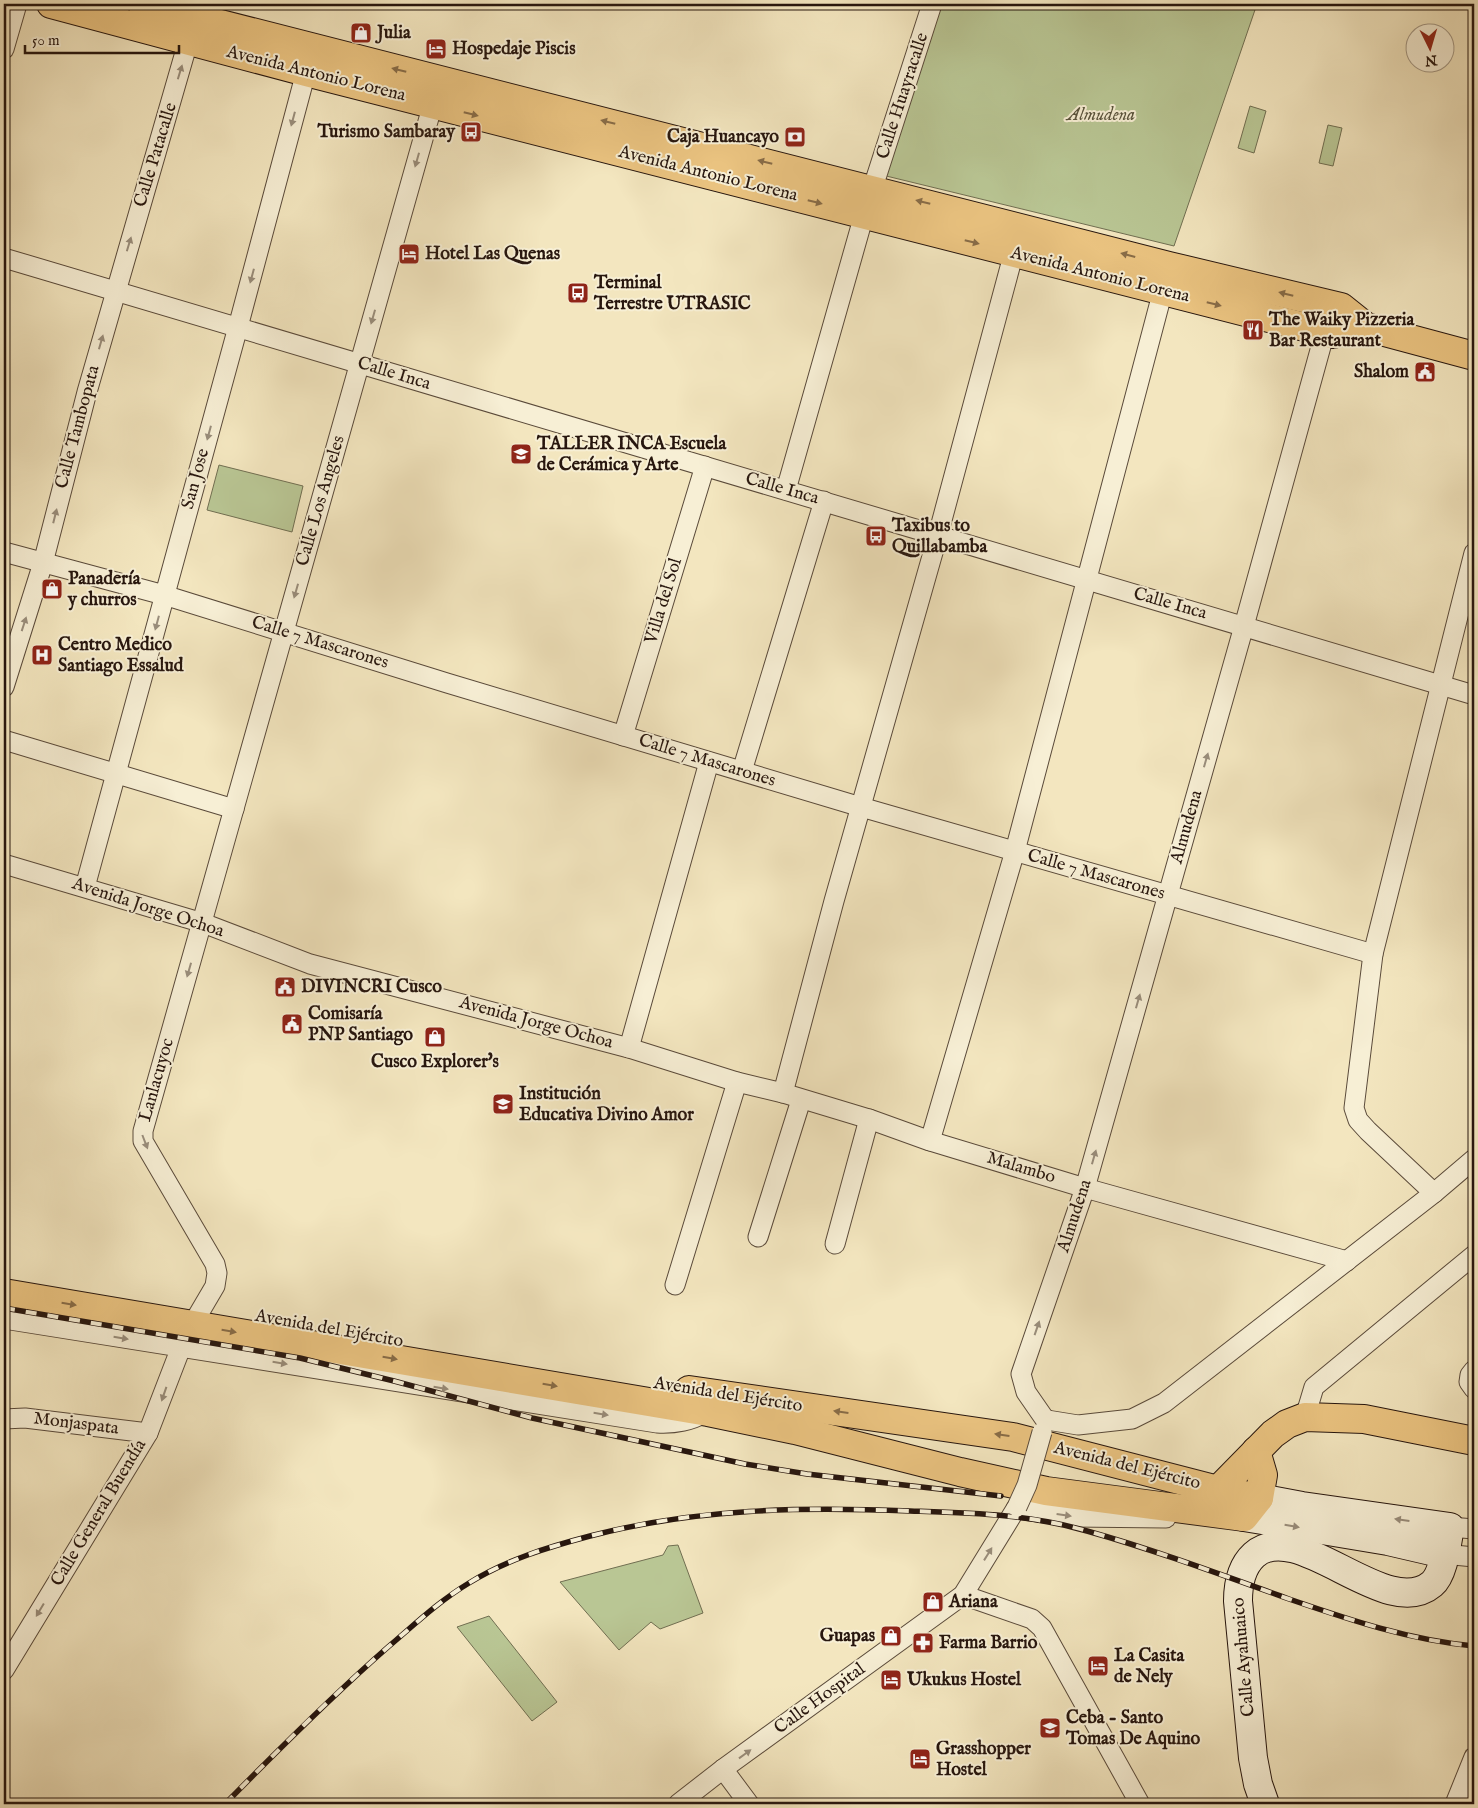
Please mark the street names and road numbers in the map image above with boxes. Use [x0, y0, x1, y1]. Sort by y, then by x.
street label: Calle Huayracalle [872, 30, 934, 162]
street label: Avenida Antonio Lorena [223, 40, 408, 107]
street label: Calle Patacalle [129, 100, 183, 210]
street label: Avenida Antonio Lorena [615, 140, 800, 207]
street label: Avenida Antonio Lorena [1007, 241, 1192, 308]
street label: Calle Inca [355, 352, 434, 396]
street label: Calle Tambopata [50, 363, 106, 491]
street label: Calle Los Angeles [291, 433, 351, 569]
street label: San Jose [177, 446, 215, 512]
street label: Calle Inca [743, 468, 822, 511]
street label: Villa del Sol [640, 555, 688, 648]
street label: Calle Inca [1131, 583, 1210, 626]
street label: Calle 7 Mascarones [249, 611, 391, 675]
street label: Calle 7 Mascarones [636, 729, 778, 793]
street label: Almudena [1165, 787, 1209, 867]
street label: Calle 7 Mascarones [1025, 844, 1167, 906]
street label: Avenida Jorge Ochoa [68, 872, 227, 943]
street label: Avenida Jorge Ochoa [456, 991, 616, 1055]
street label: Lanlacuyoc [134, 1035, 180, 1124]
street label: Malambo [984, 1147, 1058, 1189]
street label: Almudena [1052, 1176, 1098, 1256]
street label: Avenida del Ejército [252, 1304, 405, 1353]
street label: Avenida del Ejército [651, 1372, 804, 1418]
street label: Monjaspata [32, 1407, 120, 1441]
street label: Calle General Buendía [46, 1435, 152, 1591]
street label: Avenida del Ejército [1050, 1436, 1203, 1495]
street label: Calle Ayahuaico [1227, 1596, 1261, 1718]
street label: Calle Hospital [770, 1658, 870, 1740]

